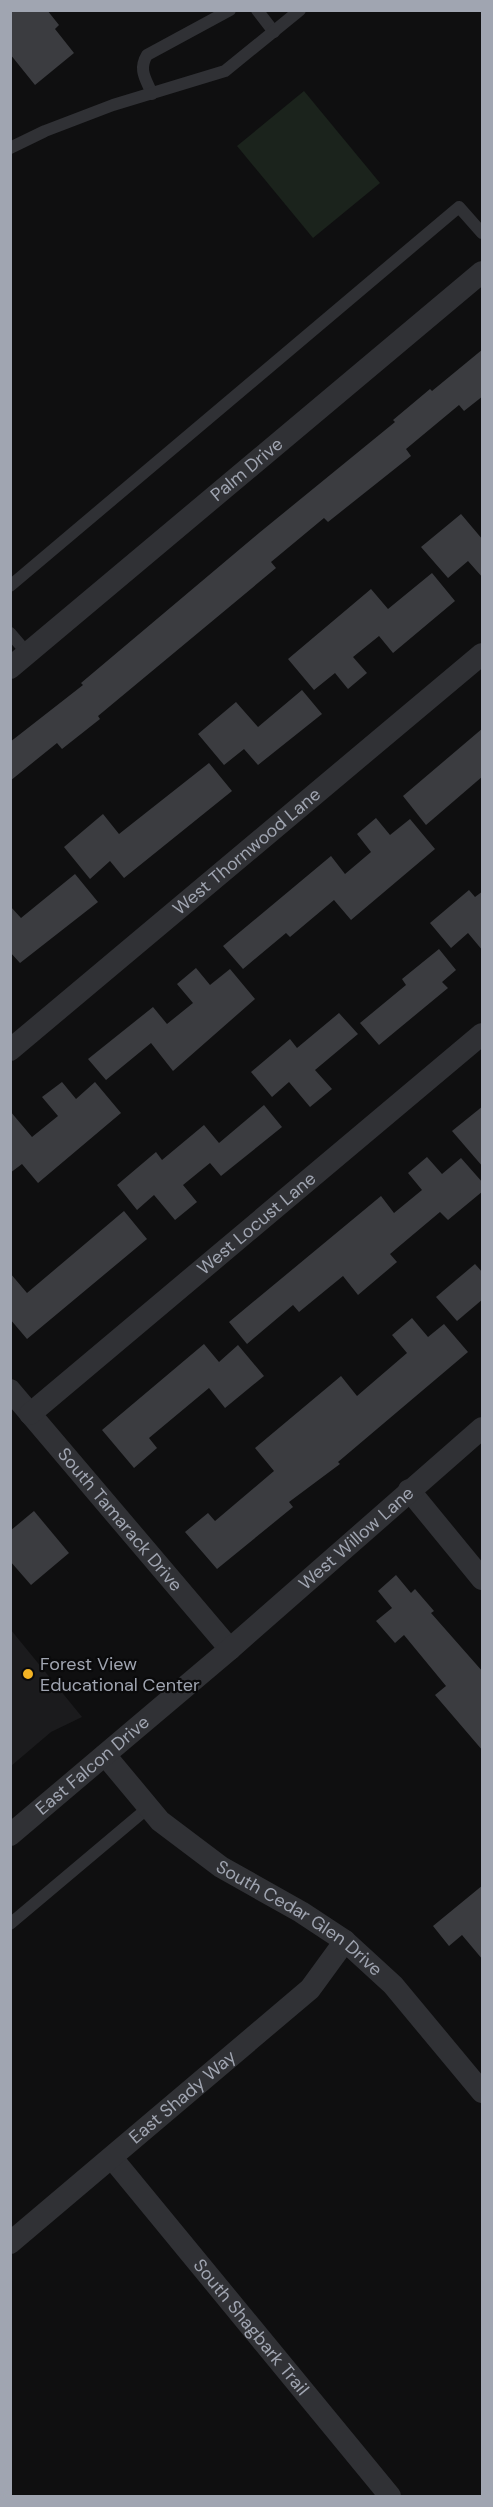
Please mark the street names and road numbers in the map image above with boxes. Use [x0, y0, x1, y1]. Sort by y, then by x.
street label: Palm Drive [206, 432, 288, 507]
street label: West Thornwood Lane [168, 782, 326, 920]
street label: West Locust Lane [192, 1167, 321, 1280]
street label: South Tamarack Drive [52, 1443, 188, 1596]
street label: West Willow Lane [294, 1481, 419, 1595]
street label: East Falcon Drive [30, 1710, 154, 1820]
street label: South Cedar Glen Drive [212, 1855, 388, 1981]
street label: East Shady Way [124, 2045, 241, 2149]
street label: South Shagbark Trail [188, 2254, 314, 2400]

